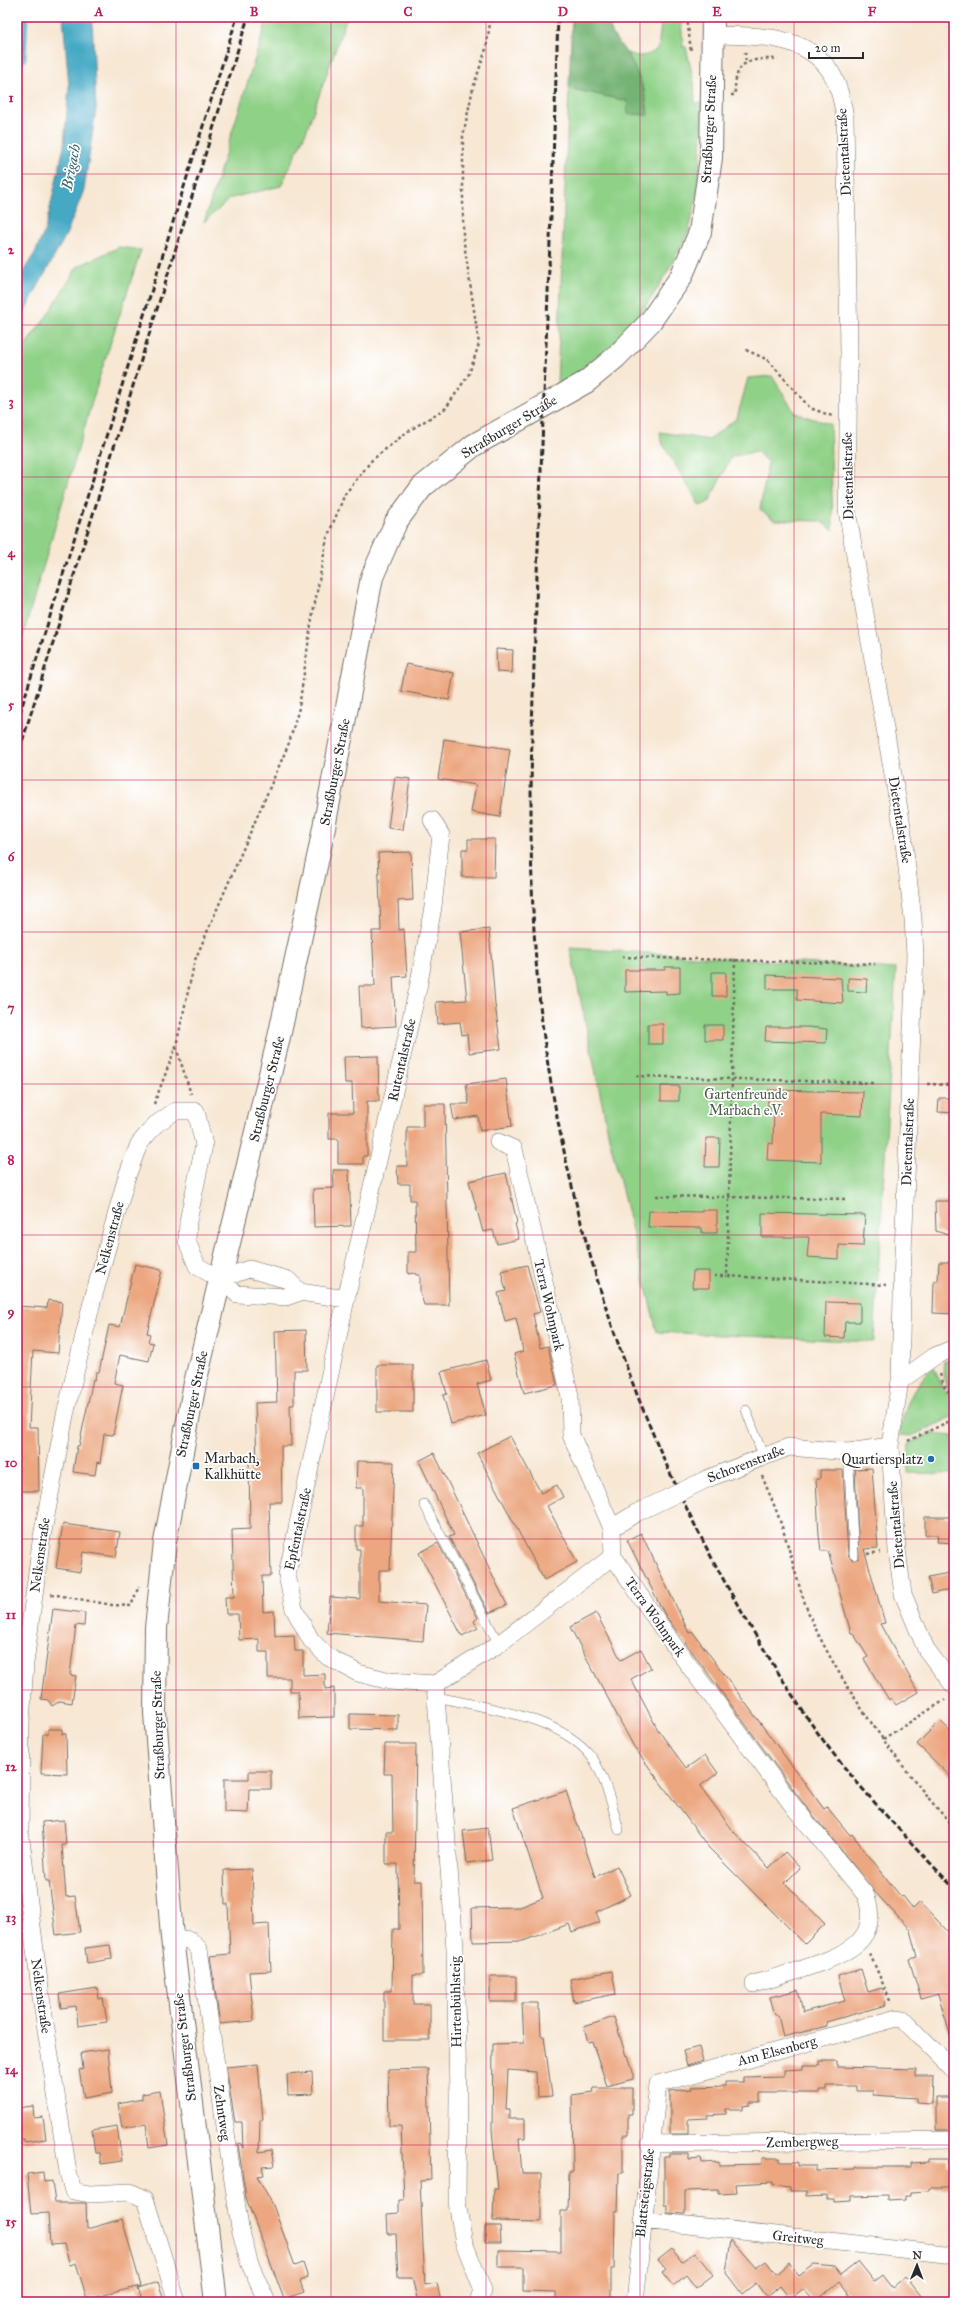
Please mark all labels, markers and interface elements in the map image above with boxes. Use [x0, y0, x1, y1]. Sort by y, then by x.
text: A [94, 4, 104, 20]
text: B [250, 4, 259, 20]
text: C [404, 4, 413, 20]
text: D [558, 4, 568, 20]
text: E [712, 4, 722, 20]
text: F [868, 4, 877, 20]
scale bar [809, 34, 863, 60]
text: 20 m [815, 41, 841, 55]
street label: Straßburger Straße [698, 74, 720, 184]
text: 1 [8, 90, 14, 106]
street label: Dietentalstraße [833, 107, 855, 196]
water label: Brigach [58, 142, 84, 192]
text: 2 [8, 242, 15, 258]
street label: Straßburger Straße [458, 392, 560, 462]
text: 3 [8, 394, 14, 410]
street label: Dietentalstraße [839, 432, 857, 520]
text: 4 [7, 545, 15, 561]
text: 5 [8, 697, 15, 713]
street label: Straßburger Straße [316, 717, 354, 827]
street label: Dietentalstraße [885, 775, 915, 865]
text: 6 [8, 849, 16, 865]
text: 7 [8, 1000, 15, 1016]
street label: Rutentalstraße [384, 1017, 420, 1103]
street label: Straßburger Straße [246, 1034, 288, 1144]
park label: Gartenfreunde Marbach e.V. [704, 1086, 788, 1119]
street label: Dietentalstraße [898, 1098, 918, 1186]
text: 8 [8, 1152, 15, 1168]
street label: Nelkenstraße [92, 1199, 128, 1277]
street label: Terra Wohnpark [530, 1258, 568, 1353]
text: 9 [8, 1304, 15, 1320]
street label: Straßburger Straße [172, 1349, 212, 1459]
street label: Schorenstraße [705, 1441, 787, 1487]
place label: Marbach, Kalkhütte [204, 1450, 261, 1483]
place label: Quartiersplatz [841, 1451, 924, 1468]
marker: Quartiersplatz [926, 1454, 936, 1464]
text: 10 [5, 1455, 18, 1471]
marker: Marbach, Kalkhütte [191, 1461, 201, 1471]
street label: Dietentalstraße [884, 1480, 908, 1570]
street label: Epfentalstraße [281, 1486, 315, 1572]
street label: Nelkenstraße [26, 1516, 54, 1594]
street label: Terra Wohnpark [621, 1574, 689, 1661]
text: 11 [6, 1607, 16, 1623]
street label: Straßburger Straße [148, 1670, 168, 1780]
text: 12 [5, 1759, 17, 1775]
text: 13 [6, 1910, 16, 1926]
street label: Hirtenbühlsteig [447, 1956, 465, 2048]
street label: Nelkenstraße [27, 1957, 55, 2035]
street label: Straßburger Straße [170, 1992, 200, 2102]
street label: Am Elsenberg [735, 2032, 819, 2070]
text: 14 [5, 2062, 18, 2078]
street label: Zehntweg [210, 2084, 234, 2142]
street label: Zembergweg [766, 2133, 839, 2151]
street label: Blattsteigstraße [632, 2147, 658, 2238]
text: 15 [5, 2214, 17, 2230]
street label: Greitweg [772, 2227, 825, 2249]
north arrow [897, 2245, 937, 2285]
text: N [912, 2249, 923, 2262]

